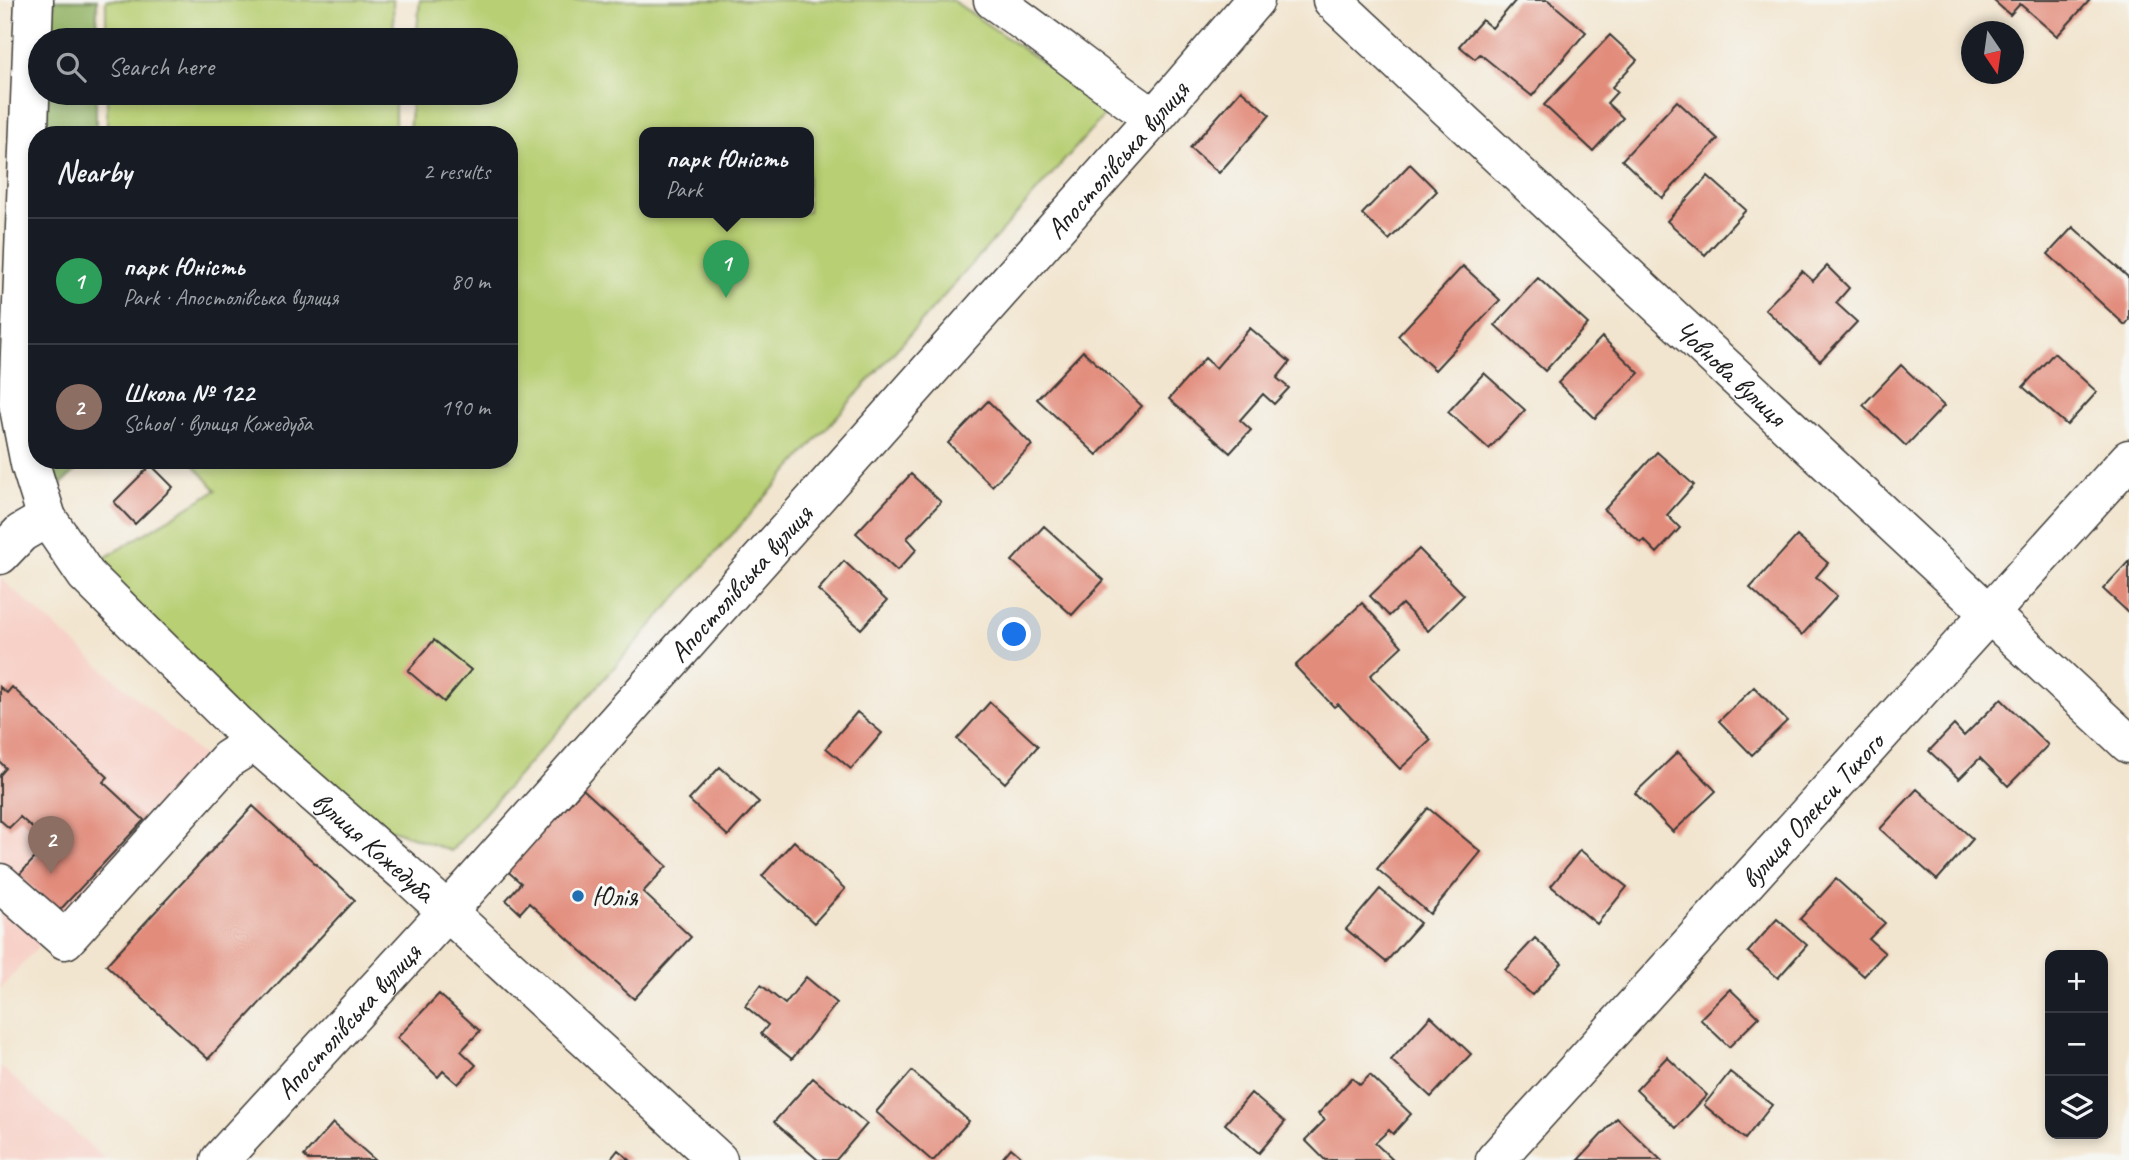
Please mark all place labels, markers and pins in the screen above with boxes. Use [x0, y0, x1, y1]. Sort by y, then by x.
pin: 1 [703, 240, 749, 298]
pin: 2 [28, 816, 74, 874]
place label: Юлія [592, 879, 638, 914]
marker: Юлія [570, 888, 586, 904]

